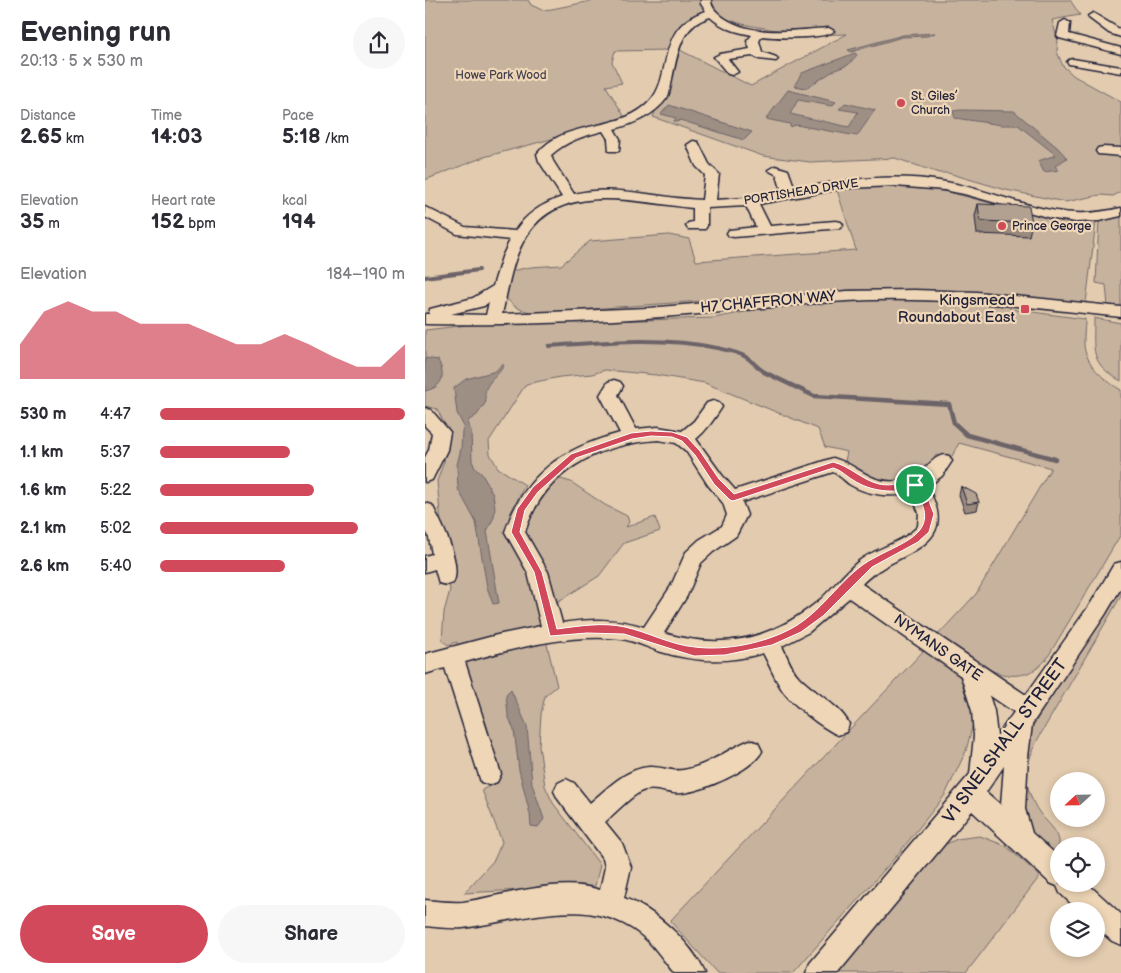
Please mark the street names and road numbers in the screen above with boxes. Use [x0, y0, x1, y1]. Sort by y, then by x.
street label: PORTISHEAD DRIVE [743, 176, 859, 208]
street label: H7 CHAFFRON WAY [699, 287, 837, 317]
street label: NYMANS GATE [890, 610, 986, 686]
street label: V1 SNELSHALL STREET [938, 655, 1072, 827]

